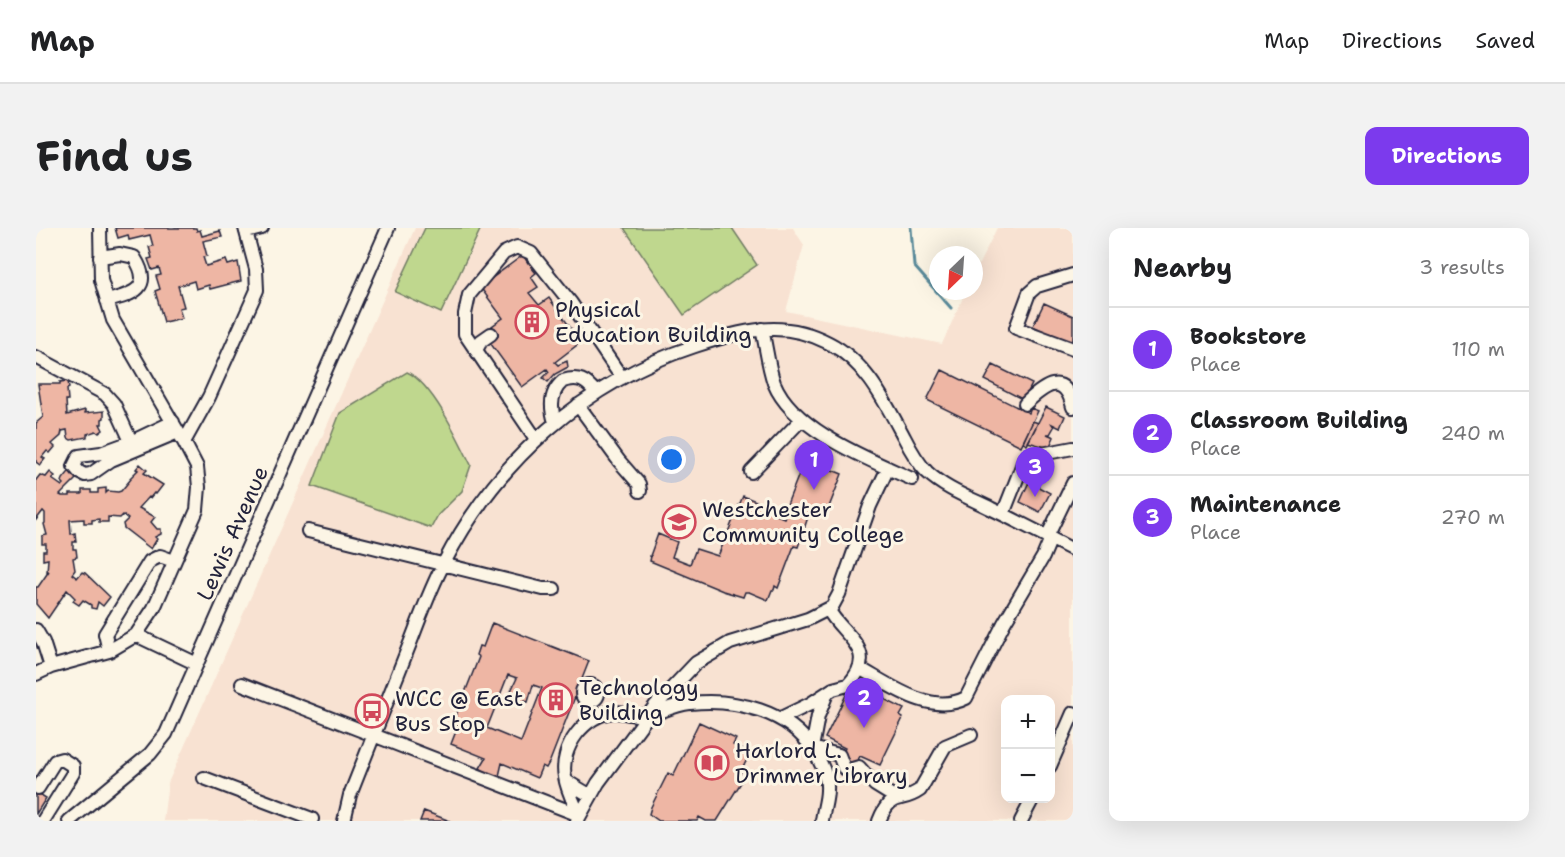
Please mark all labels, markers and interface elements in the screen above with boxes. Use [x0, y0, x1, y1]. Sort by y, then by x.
text: Map [30, 22, 95, 60]
text: Map [1264, 27, 1309, 55]
text: Directions [1342, 27, 1442, 55]
text: Saved [1475, 27, 1535, 55]
button: Directions [1365, 127, 1529, 185]
text: Find us [36, 128, 193, 184]
north arrow [929, 246, 983, 300]
text: Nearby [1133, 250, 1232, 285]
text: 3 results [1419, 254, 1505, 280]
place label: Physical Education Building [555, 295, 752, 349]
building icon: Physical Education Building [514, 304, 550, 340]
text: Bookstore [1190, 322, 1307, 351]
text: 1 [1148, 336, 1157, 362]
text: 110 m [1451, 336, 1505, 362]
text: Place [1190, 351, 1241, 377]
text: Classroom Building [1190, 406, 1408, 435]
text: 2 [1146, 420, 1160, 446]
text: 240 m [1440, 420, 1505, 446]
text: Place [1190, 435, 1241, 461]
pin: 1 [794, 440, 834, 490]
your location [657, 445, 686, 474]
pin: 3 [1016, 448, 1054, 497]
street label: Lewis Avenue [190, 461, 275, 605]
text: Maintenance [1190, 490, 1341, 519]
place label: Westchester Community College [702, 495, 904, 549]
school or university icon: Westchester Community College [661, 504, 697, 540]
text: 3 [1146, 504, 1160, 530]
text: 270 m [1441, 504, 1505, 530]
text: Place [1190, 519, 1241, 545]
place label: Technology Building [579, 673, 699, 727]
pin: 2 [844, 678, 884, 728]
building icon: Technology Building [538, 682, 574, 718]
place label: WCC @ East Bus Stop [395, 684, 523, 738]
bus stop icon: WCC @ East Bus Stop [354, 693, 390, 729]
map controls [1001, 695, 1055, 803]
button: + [1001, 695, 1055, 749]
place label: Harlord L. Drimmer Library [735, 736, 908, 790]
library icon: Harlord L. Drimmer Library [694, 745, 730, 781]
button: − [1001, 749, 1055, 803]

